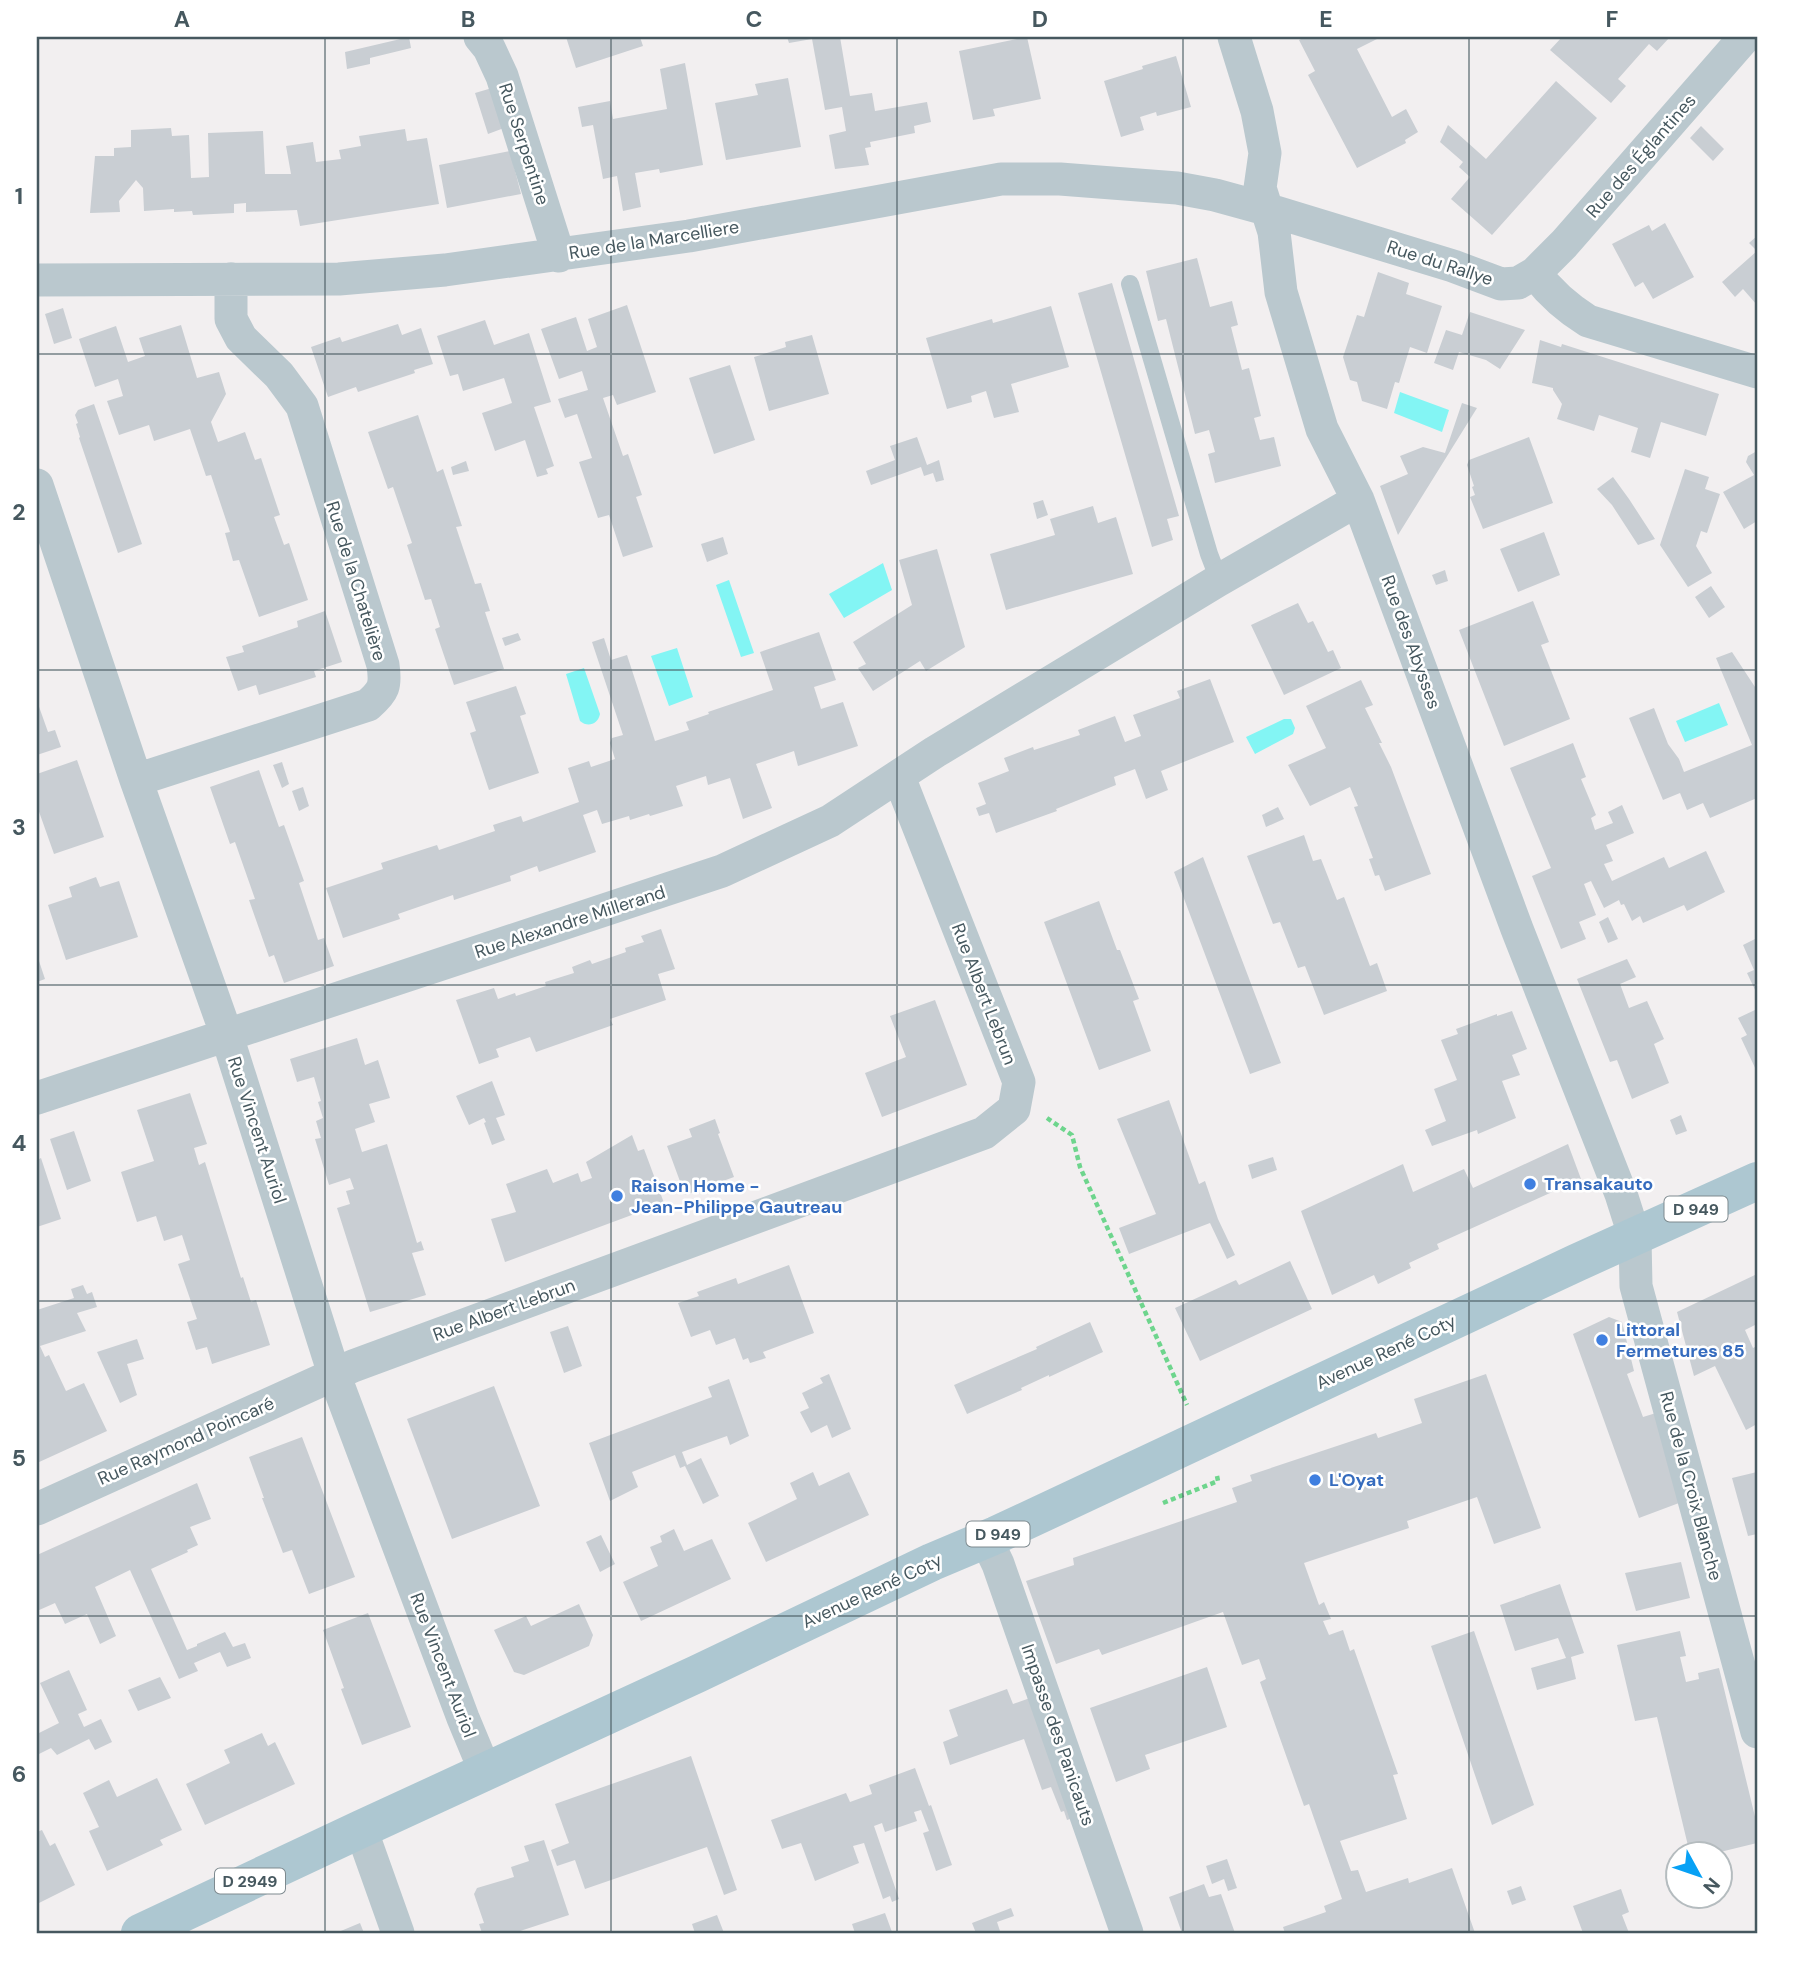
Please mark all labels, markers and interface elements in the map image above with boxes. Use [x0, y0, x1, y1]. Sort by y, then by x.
text: A [174, 4, 190, 34]
text: B [461, 4, 475, 34]
text: C [746, 4, 762, 34]
text: D [1032, 4, 1048, 34]
text: E [1319, 4, 1333, 34]
text: F [1606, 4, 1619, 34]
street label: Rue Serpentine [493, 80, 555, 208]
street label: Rue des Églantines [1581, 89, 1701, 223]
text: 1 [15, 181, 23, 211]
street label: Rue de la Marcelliere [567, 215, 741, 265]
street label: Rue du Rallye [1384, 235, 1496, 291]
text: 2 [12, 497, 26, 527]
street label: Rue de la Chatelière [320, 498, 392, 664]
street label: Rue des Abysses [1376, 572, 1446, 712]
text: 3 [12, 812, 26, 842]
street label: Rue Alexandre Millerand [472, 880, 668, 964]
street label: Rue Albert Lebrun [946, 920, 1022, 1068]
street label: Rue Vincent Auriol [222, 1053, 292, 1207]
text: 4 [12, 1128, 27, 1158]
place label: Transakauto [1544, 1172, 1653, 1196]
place label: Raison Home - Jean-Philippe Gautreau [631, 1174, 842, 1219]
marker: Transakauto [1522, 1176, 1538, 1192]
marker: Raison Home - Jean-Philippe Gautreau [609, 1188, 625, 1204]
road number: D 949 [1664, 1196, 1728, 1222]
street label: Rue Albert Lebrun [429, 1273, 579, 1347]
street label: Avenue René Coty [1312, 1309, 1460, 1395]
place label: Littoral Fermetures 85 [1616, 1318, 1745, 1363]
marker: Littoral Fermetures 85 [1594, 1332, 1610, 1348]
street label: Rue de la Croix Blanche [1654, 1389, 1728, 1583]
street label: Rue Raymond Poincaré [94, 1391, 278, 1491]
text: 5 [12, 1443, 26, 1473]
place label: L'Oyat [1329, 1468, 1384, 1492]
marker: L'Oyat [1307, 1472, 1323, 1488]
road number: D 949 [967, 1522, 1030, 1546]
street label: Avenue René Coty [798, 1548, 946, 1634]
street label: Rue Vincent Auriol [404, 1589, 482, 1741]
street label: Impasse des Panicauts [1016, 1641, 1100, 1829]
text: 6 [12, 1759, 26, 1789]
north arrow [1664, 1840, 1734, 1910]
road number: D 2949 [215, 1868, 285, 1894]
text: N [1698, 1872, 1726, 1899]

